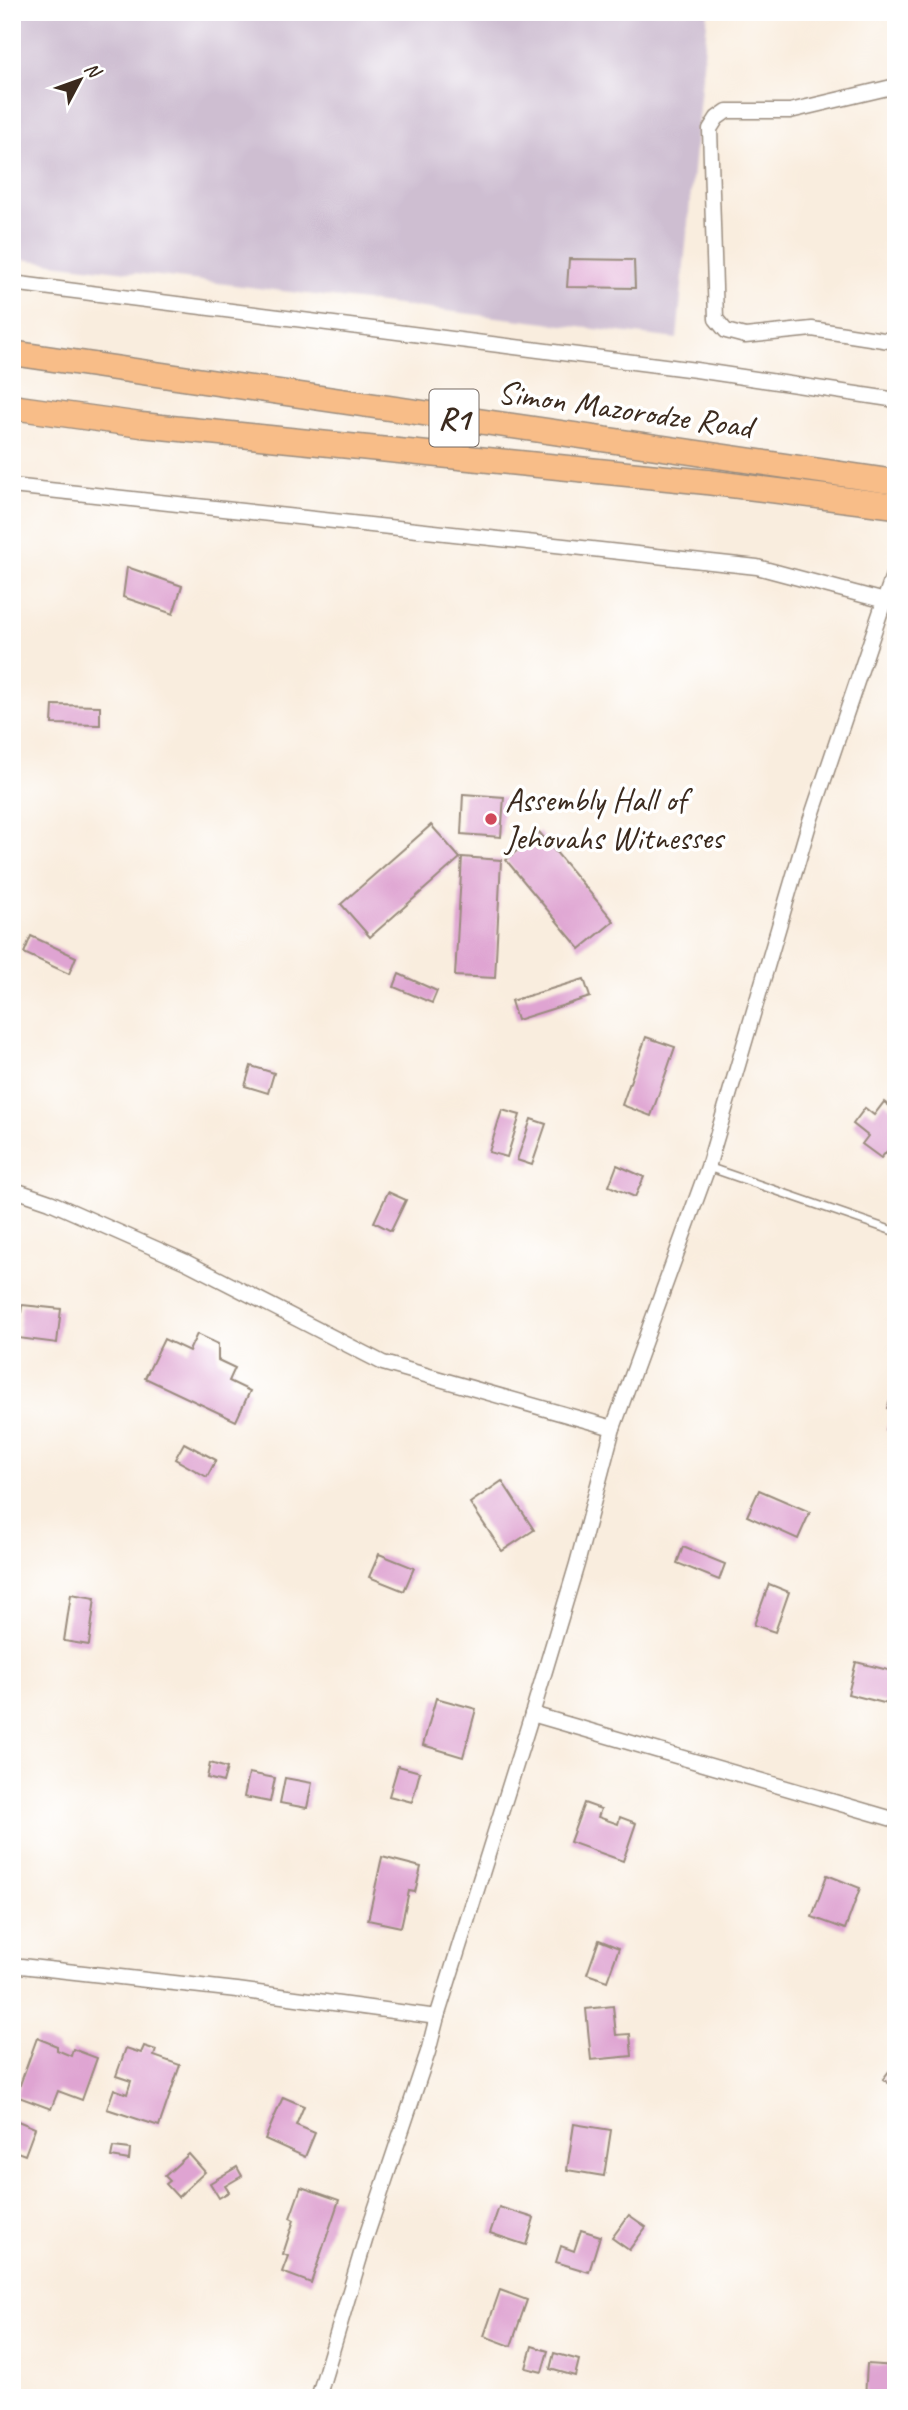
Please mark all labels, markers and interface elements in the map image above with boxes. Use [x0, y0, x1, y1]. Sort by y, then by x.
north arrow [46, 46, 116, 116]
text: N [79, 57, 107, 84]
street label: Simon Mazorodze Road [495, 370, 760, 448]
road number: R1 [430, 390, 478, 446]
place label: Assembly Hall of Jehovahs Witnesses [503, 779, 726, 859]
marker: Assembly Hall of Jehovahs Witnesses [483, 811, 499, 827]

